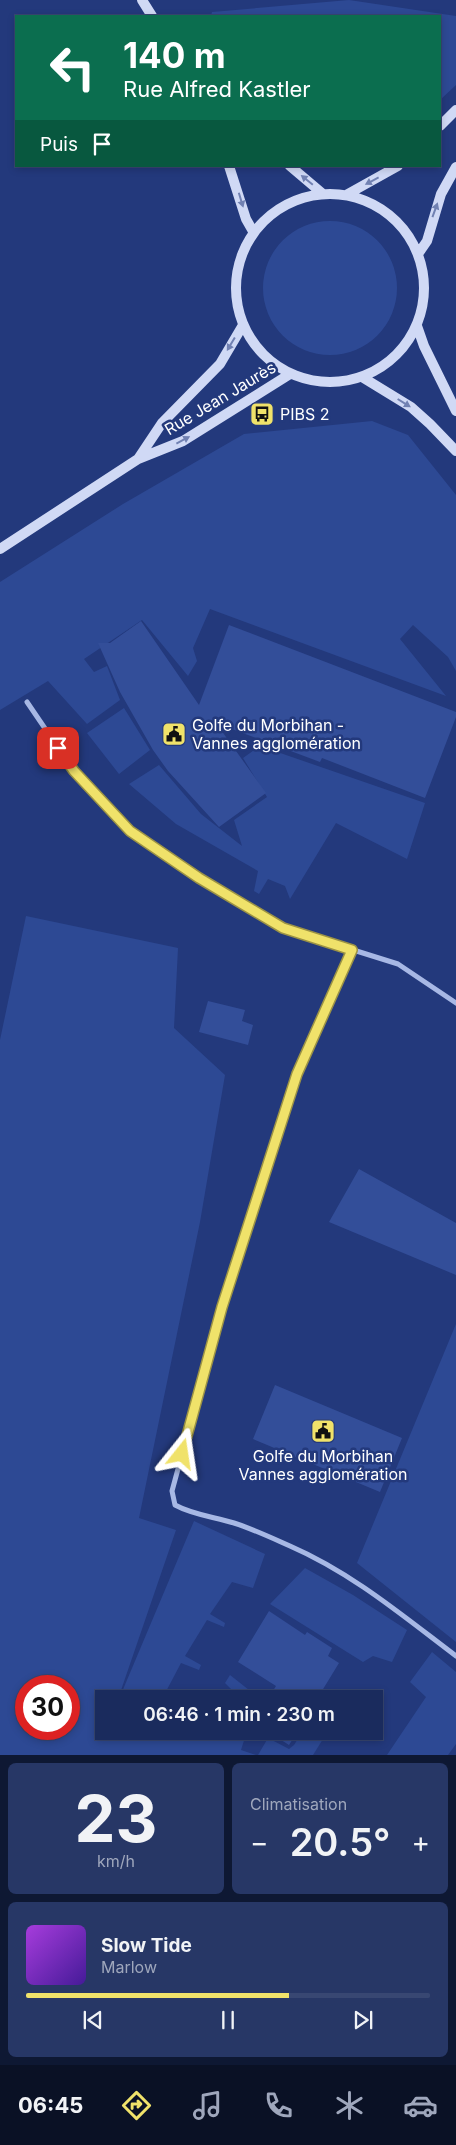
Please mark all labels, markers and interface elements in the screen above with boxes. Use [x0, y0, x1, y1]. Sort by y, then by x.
text: 140 m [123, 34, 226, 76]
icon: left [40, 35, 105, 100]
text: Rue Alfred Kastler [123, 76, 311, 102]
icon: arrive [88, 130, 116, 158]
text: Puis [40, 133, 78, 156]
one-way arrow [300, 174, 313, 185]
one-way arrow [365, 177, 380, 185]
one-way arrow [237, 193, 245, 208]
one-way arrow [431, 202, 439, 217]
one-way arrow [227, 338, 236, 351]
street label: Rue Jean Jaurès [161, 357, 279, 439]
one-way arrow [397, 398, 411, 407]
bus stop icon: PIBS 2 [249, 401, 275, 427]
place label: PIBS 2 [280, 404, 330, 424]
one-way arrow [175, 436, 190, 444]
place label: Golfe du Morbihan - Vannes agglomération [192, 715, 361, 753]
public building icon: Golfe du Morbihan - Vannes agglomération [161, 721, 187, 747]
pin [37, 727, 79, 769]
icon: arrive [44, 734, 72, 762]
public building icon: Golfe du Morbihan Vannes agglomération [310, 1418, 336, 1444]
position arrow [155, 1427, 207, 1479]
place label: Golfe du Morbihan Vannes agglomération [239, 1446, 407, 1484]
speed limit sign: 30 [15, 1675, 80, 1740]
text: 06:46 · 1 min · 230 m [143, 1703, 335, 1726]
text: 23 [75, 1779, 157, 1858]
text: Climatisation [250, 1794, 347, 1814]
text: 20.5° [290, 1819, 390, 1865]
text: − [250, 1825, 269, 1859]
text: + [411, 1825, 430, 1859]
text: km/h [97, 1851, 135, 1871]
text: Slow Tide [101, 1934, 192, 1957]
text: Marlow [101, 1957, 157, 1977]
icon: previous [79, 2006, 107, 2034]
icon: pause [214, 2006, 242, 2034]
icon: next [349, 2006, 377, 2034]
icon: directions [119, 2088, 154, 2123]
icon: music [190, 2088, 225, 2123]
icon: phone [261, 2088, 296, 2123]
icon: climate [332, 2088, 367, 2123]
icon: car [403, 2088, 438, 2123]
text: 06:45 [18, 2092, 83, 2118]

